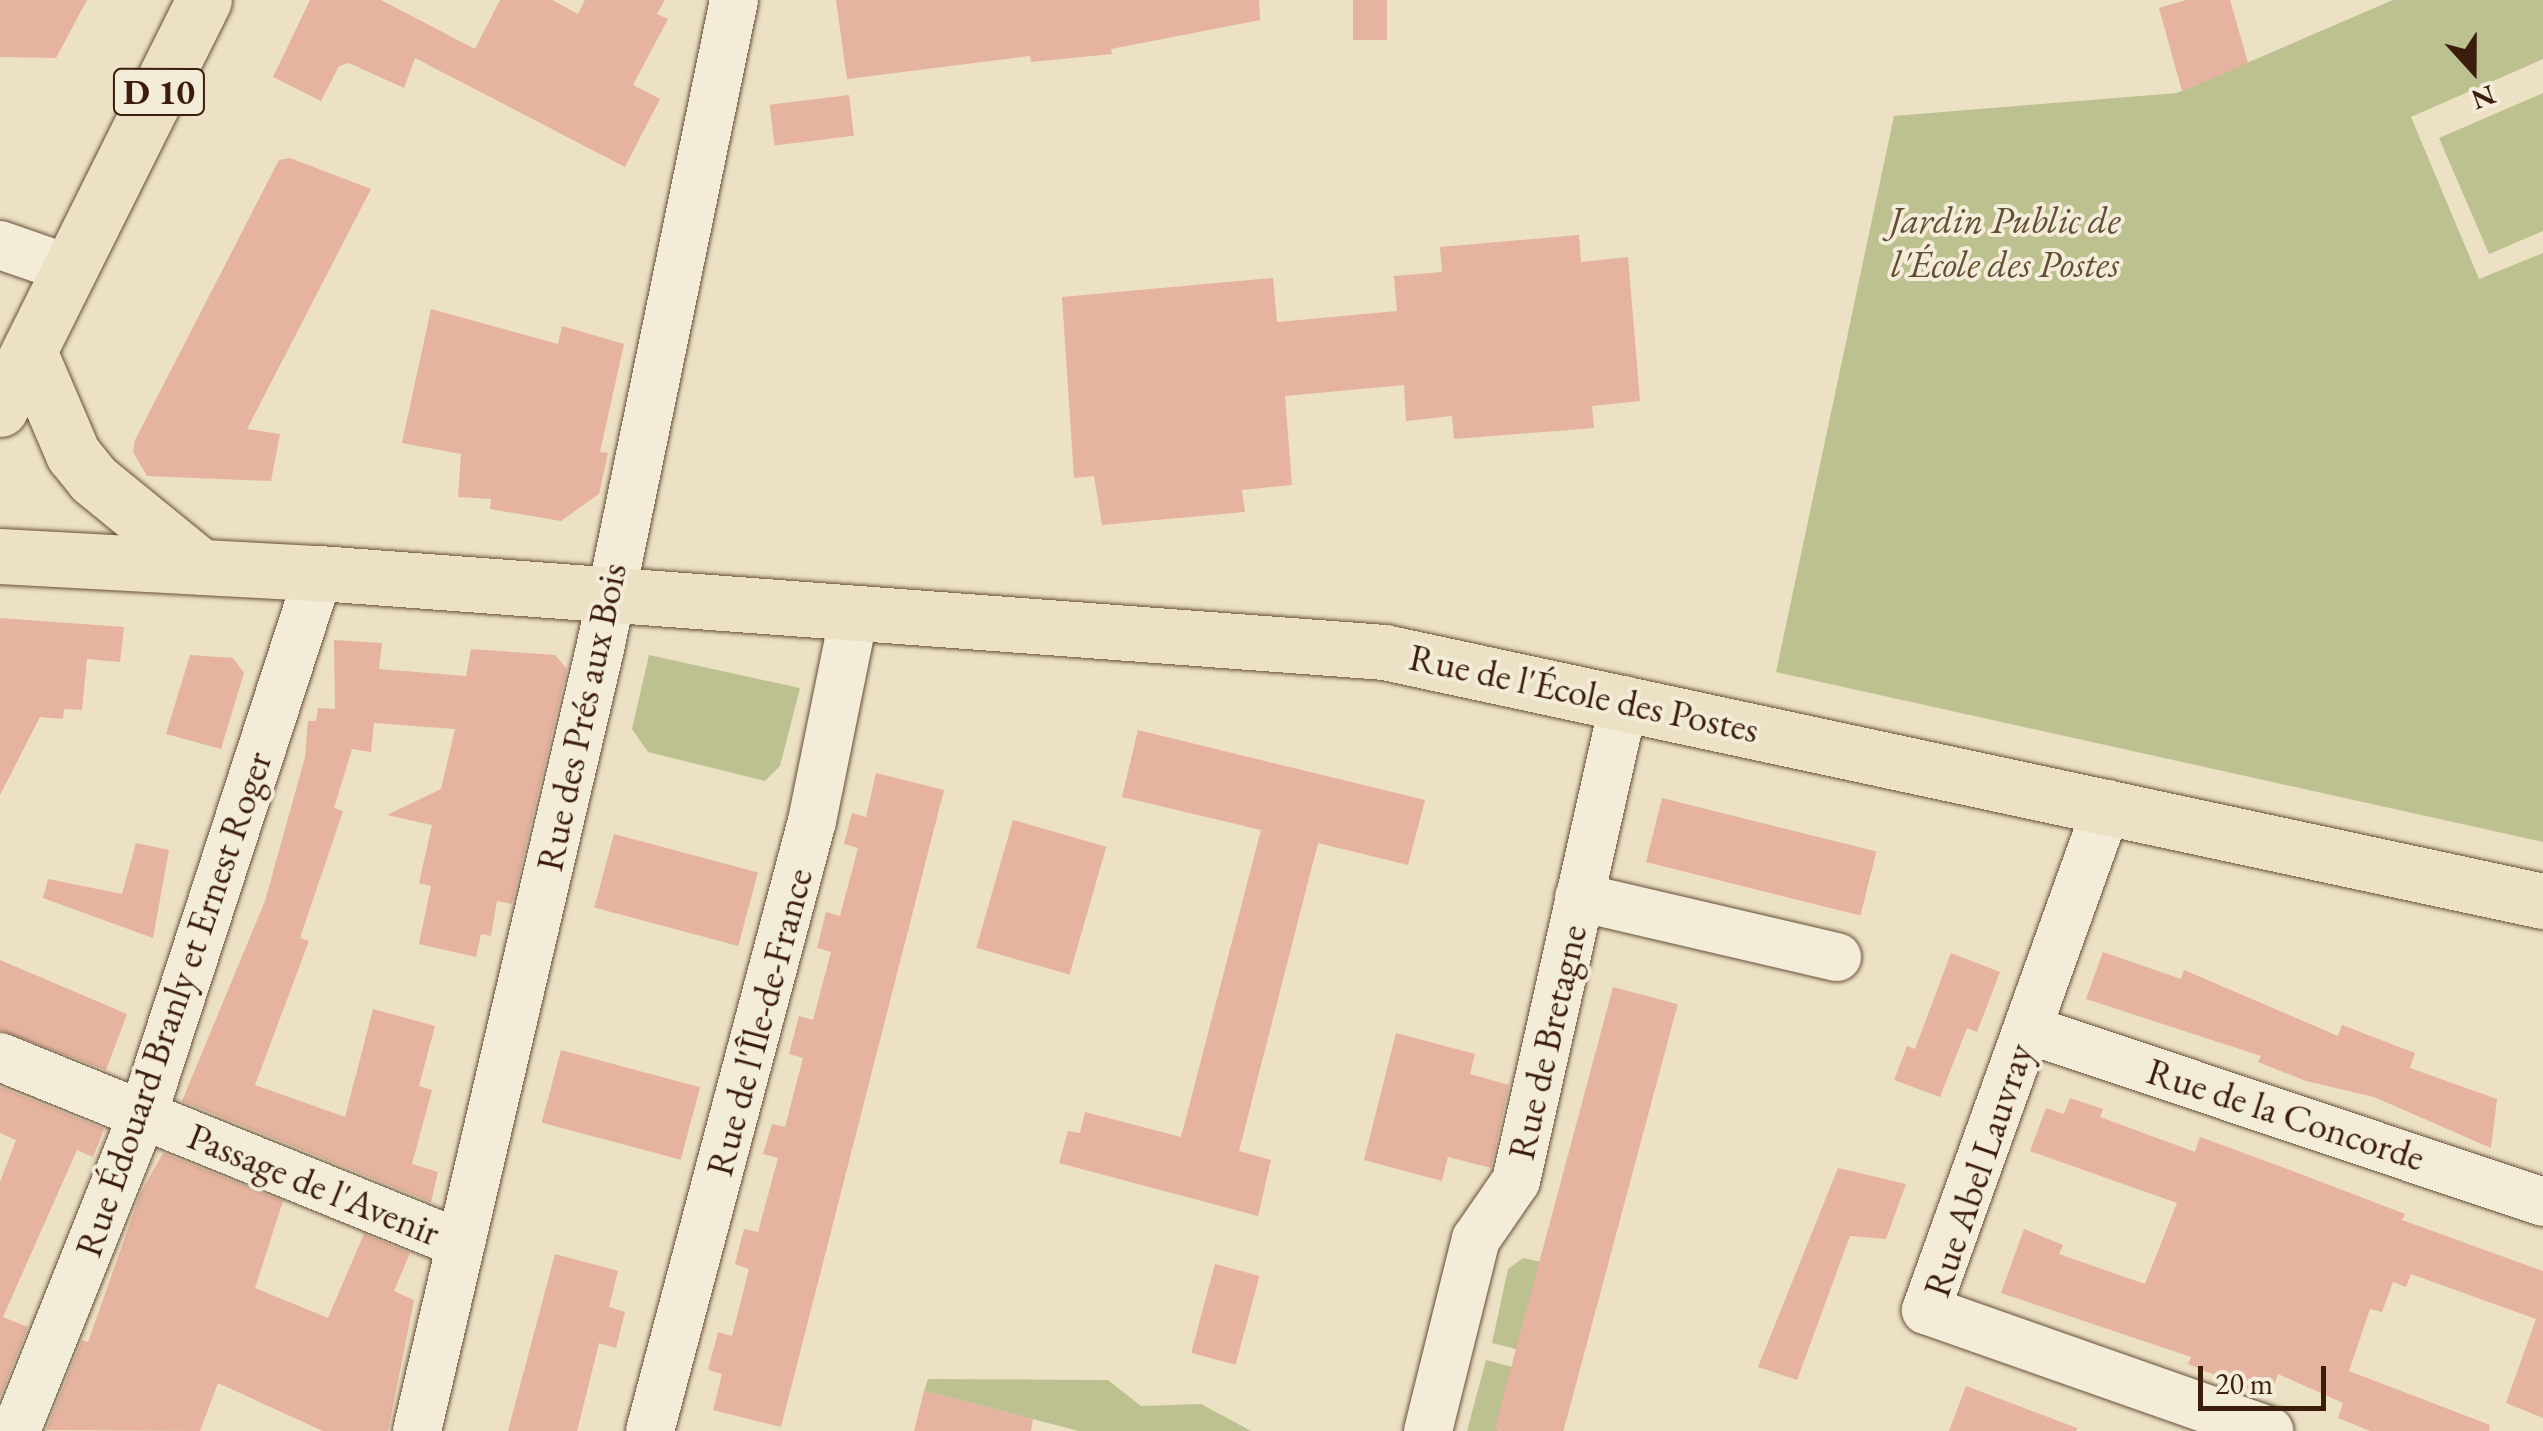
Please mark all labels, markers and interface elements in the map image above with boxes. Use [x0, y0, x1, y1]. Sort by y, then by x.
north arrow [2423, 20, 2523, 120]
road number: D 10 [112, 62, 206, 122]
text: N [2467, 77, 2501, 119]
park label: Jardin Public de l'École des Postes [1890, 197, 2120, 286]
street label: Rue des Prés aux Bois [526, 559, 636, 875]
street label: Rue de l'École des Postes [1405, 634, 1763, 752]
street label: Rue Édouard Branly et Ernest Roger [65, 745, 281, 1263]
street label: Rue de l'Île-de-France [696, 863, 822, 1181]
street label: Rue de Bretagne [1498, 920, 1596, 1164]
street label: Rue Abel Lauvray [1913, 1037, 2043, 1303]
street label: Rue de la Concorde [2141, 1048, 2431, 1180]
street label: Passage de l'Avenir [181, 1113, 447, 1255]
scale bar [2203, 1346, 2330, 1408]
text: 20 m [2215, 1364, 2273, 1403]

